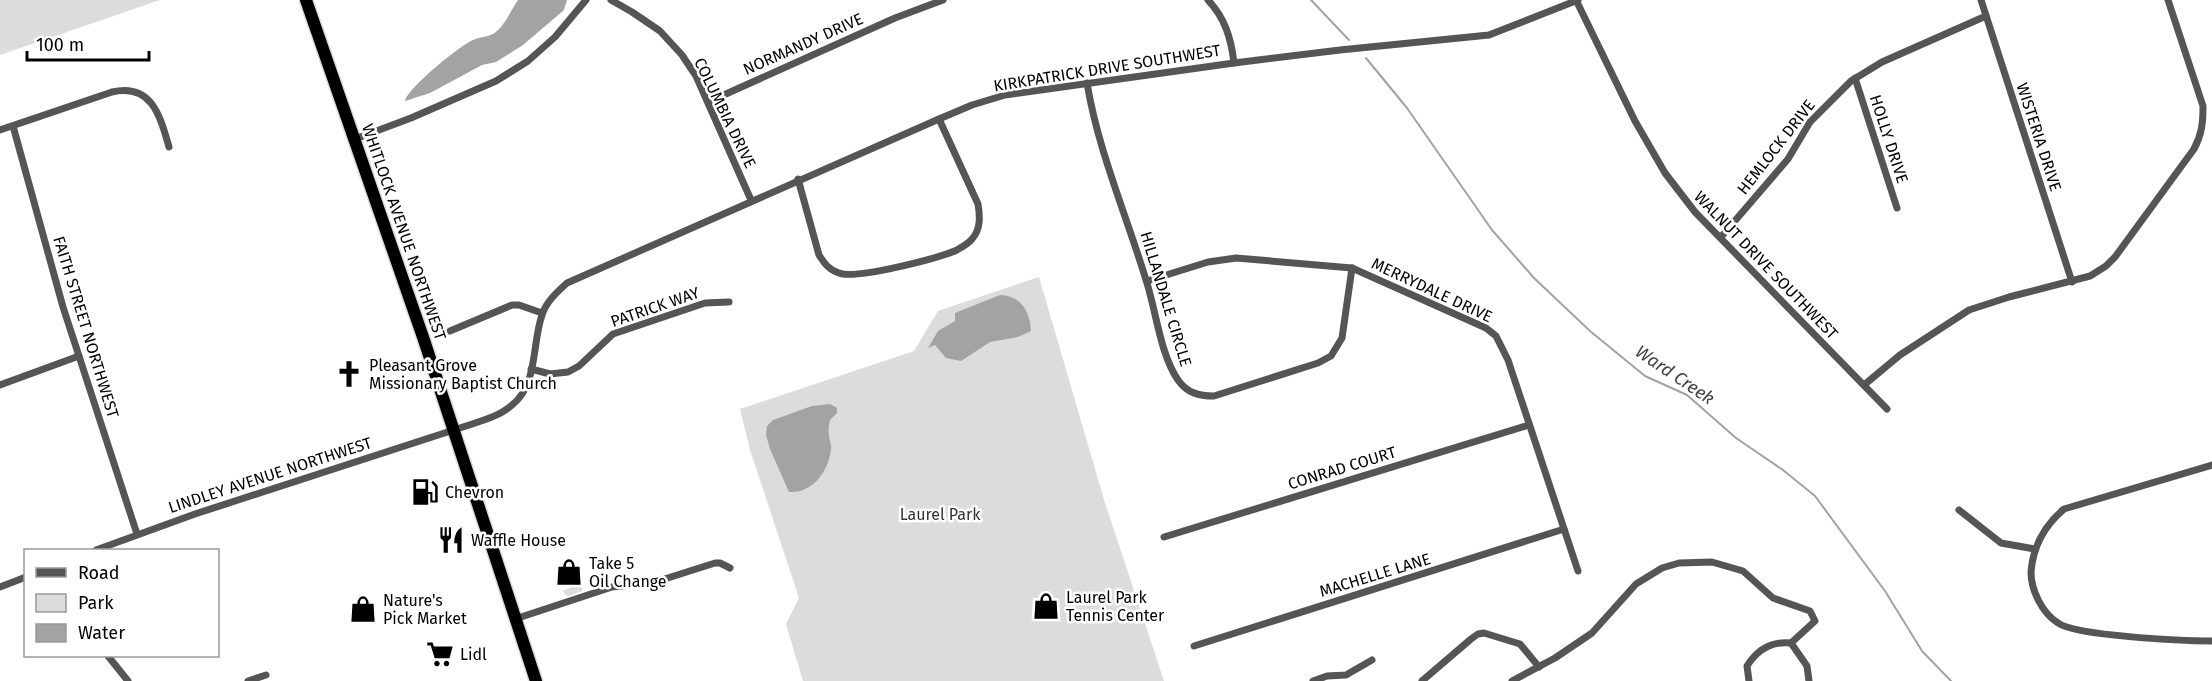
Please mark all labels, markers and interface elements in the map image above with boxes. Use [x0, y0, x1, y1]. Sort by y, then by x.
street label: NORMANDY DRIVE [740, 9, 866, 79]
scale bar [27, 24, 148, 62]
text: 100 m [36, 34, 84, 56]
street label: KIRKPATRICK DRIVE SOUTHWEST [992, 41, 1223, 95]
street label: COLUMBIA DRIVE [690, 55, 760, 171]
street label: WISTERIA DRIVE [2012, 80, 2066, 194]
street label: HOLLY DRIVE [1866, 92, 1912, 186]
street label: HEMLOCK DRIVE [1733, 96, 1819, 198]
street label: WHITLOCK AVENUE NORTHWEST [358, 121, 450, 343]
street label: WALNUT DRIVE SOUTHWEST [1690, 187, 1842, 344]
street label: HILLANDALE CIRCLE [1136, 229, 1196, 369]
street label: FAITH STREET NORTHWEST [49, 234, 123, 421]
street label: MERRYDALE DRIVE [1369, 254, 1495, 326]
street label: PATRICK WAY [608, 283, 702, 331]
water label: Ward Creek [1631, 341, 1719, 410]
place label: Pleasant Grove Missionary Baptist Church [369, 356, 557, 393]
church icon: Pleasant Grove Missionary Baptist Church [334, 359, 364, 389]
street label: LINDLEY AVENUE NORTHWEST [166, 433, 375, 517]
street label: CONRAD COURT [1286, 442, 1399, 493]
fuel station icon: Chevron [410, 477, 440, 507]
place label: Chevron [445, 483, 504, 502]
park label: Laurel Park [900, 505, 981, 524]
restaurant icon: Waffle House [436, 525, 466, 555]
place label: Waffle House [471, 531, 566, 550]
legend [24, 549, 219, 657]
street label: MACHELLE LANE [1317, 549, 1433, 601]
place label: Take 5 Oil Change [589, 554, 667, 591]
shop icon: Take 5 Oil Change [554, 557, 584, 587]
text: Road [78, 562, 120, 584]
place label: Laurel Park Tennis Center [1066, 588, 1165, 625]
place label: Nature's Pick Market [383, 591, 467, 628]
shop icon: Laurel Park Tennis Center [1031, 591, 1061, 621]
text: Park [78, 592, 114, 614]
shop icon: Nature's Pick Market [348, 594, 378, 624]
text: Water [78, 622, 125, 644]
supermarket icon: Lidl [425, 639, 455, 669]
place label: Lidl [460, 645, 487, 664]

